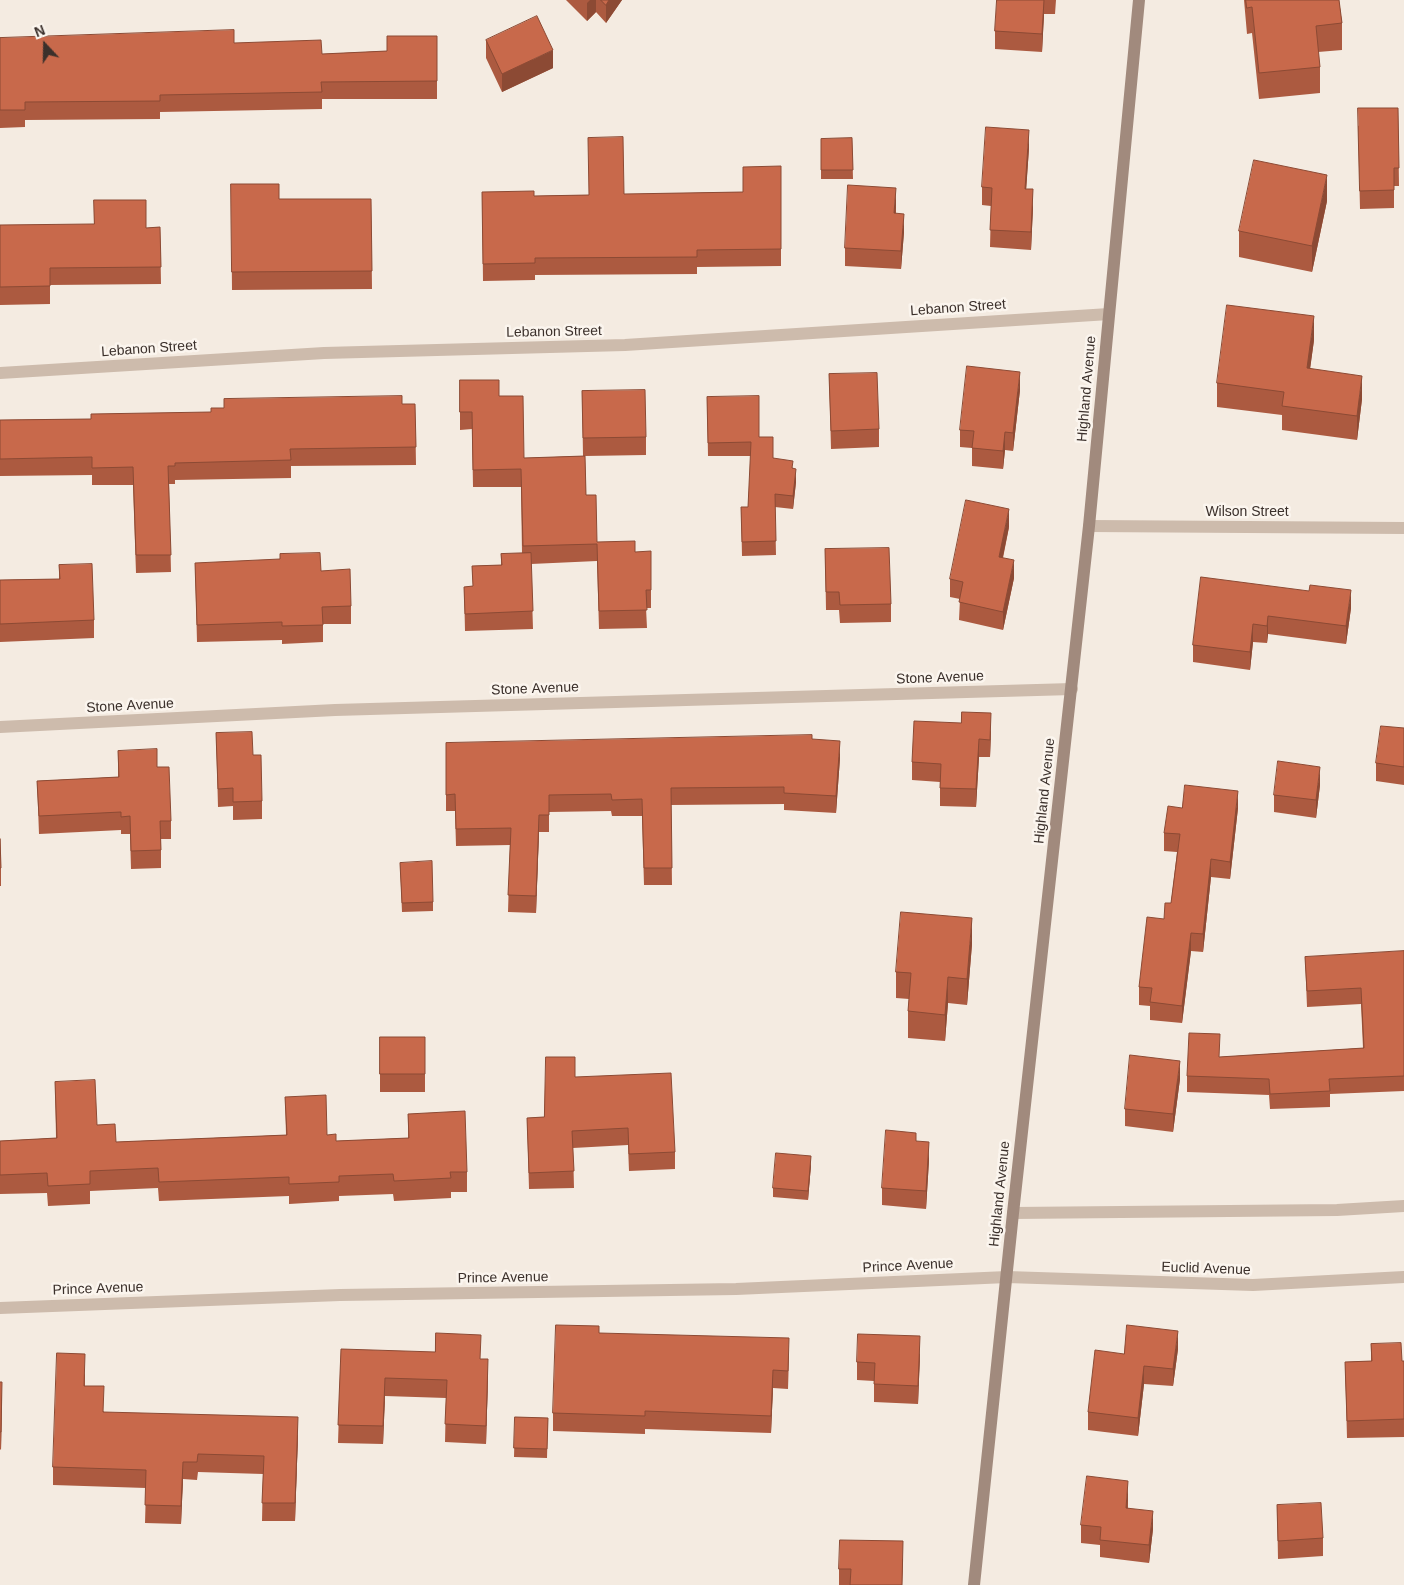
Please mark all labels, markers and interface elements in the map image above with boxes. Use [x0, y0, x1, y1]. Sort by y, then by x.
north arrow [20, 20, 70, 70]
text: N [32, 22, 47, 40]
street label: Lebanon Street [910, 296, 1006, 320]
street label: Lebanon Street [506, 323, 602, 341]
street label: Highland Avenue [1074, 335, 1100, 443]
street label: Lebanon Street [101, 337, 197, 361]
street label: Wilson Street [1205, 504, 1289, 520]
street label: Stone Avenue [896, 668, 984, 688]
street label: Stone Avenue [491, 679, 579, 699]
street label: Stone Avenue [86, 695, 174, 717]
street label: Highland Avenue [1031, 737, 1059, 845]
street label: Highland Avenue [986, 1140, 1014, 1248]
street label: Prince Avenue [862, 1255, 954, 1277]
street label: Euclid Avenue [1161, 1259, 1251, 1279]
street label: Prince Avenue [457, 1269, 549, 1287]
street label: Prince Avenue [52, 1279, 144, 1299]

